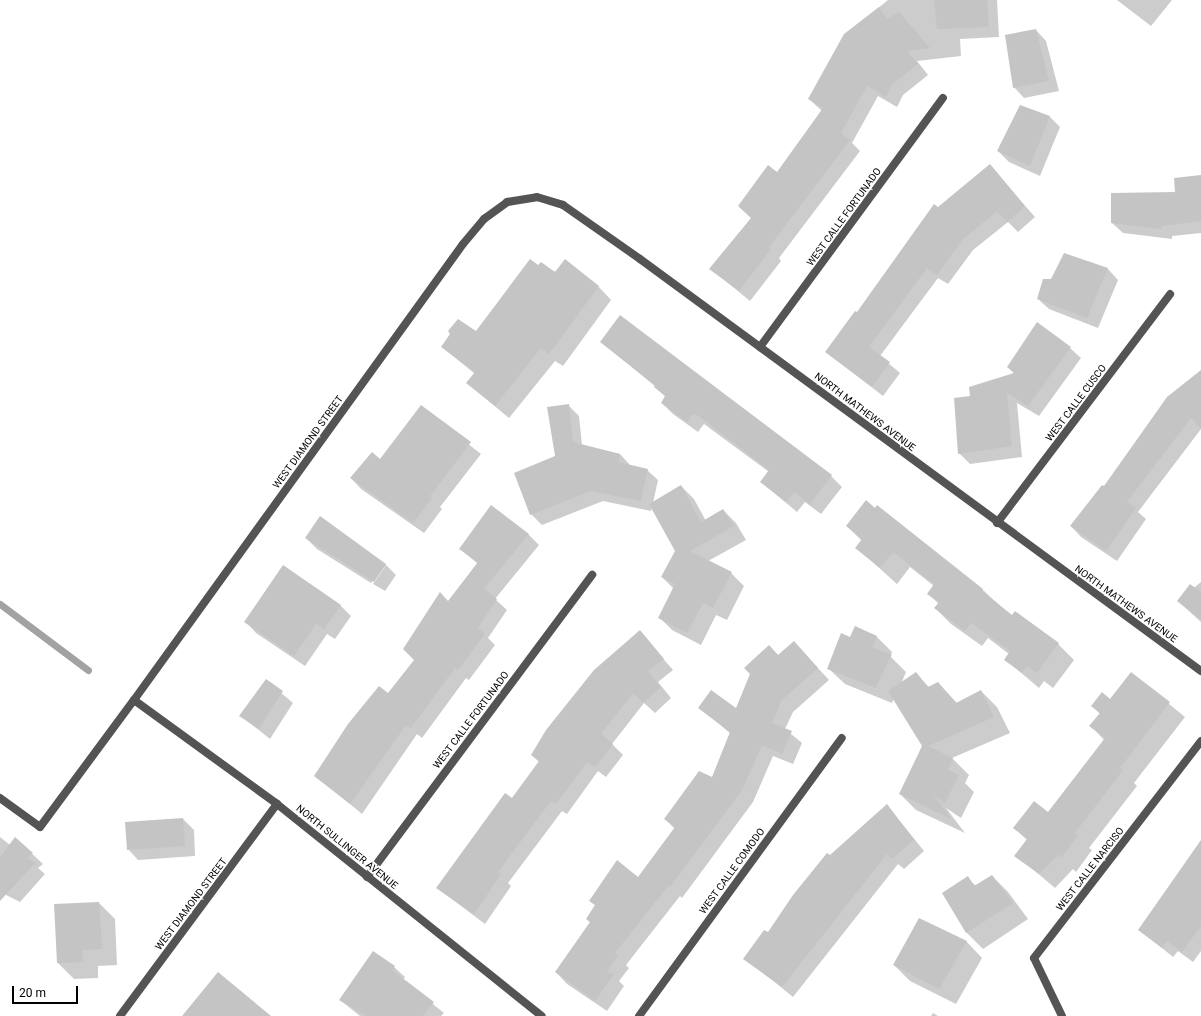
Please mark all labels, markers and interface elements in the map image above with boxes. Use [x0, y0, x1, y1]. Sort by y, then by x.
street label: WEST CALLE FORTUNADO [804, 165, 884, 269]
street label: WEST CALLE CUSCO [1043, 362, 1109, 444]
street label: NORTH MATHEWS AVENUE [812, 370, 918, 454]
street label: WEST DIAMOND STREET [270, 393, 346, 491]
street label: NORTH MATHEWS AVENUE [1072, 563, 1180, 645]
street label: WEST CALLE FORTUNADO [430, 669, 512, 771]
street label: NORTH SULLINGER AVENUE [294, 802, 400, 892]
street label: WEST CALLE NARCISO [1054, 825, 1126, 913]
street label: WEST CALLE COMODO [697, 826, 767, 916]
street label: WEST DIAMOND STREET [152, 856, 230, 952]
scale bar [14, 978, 80, 1004]
text: 20 m [19, 986, 46, 1000]

